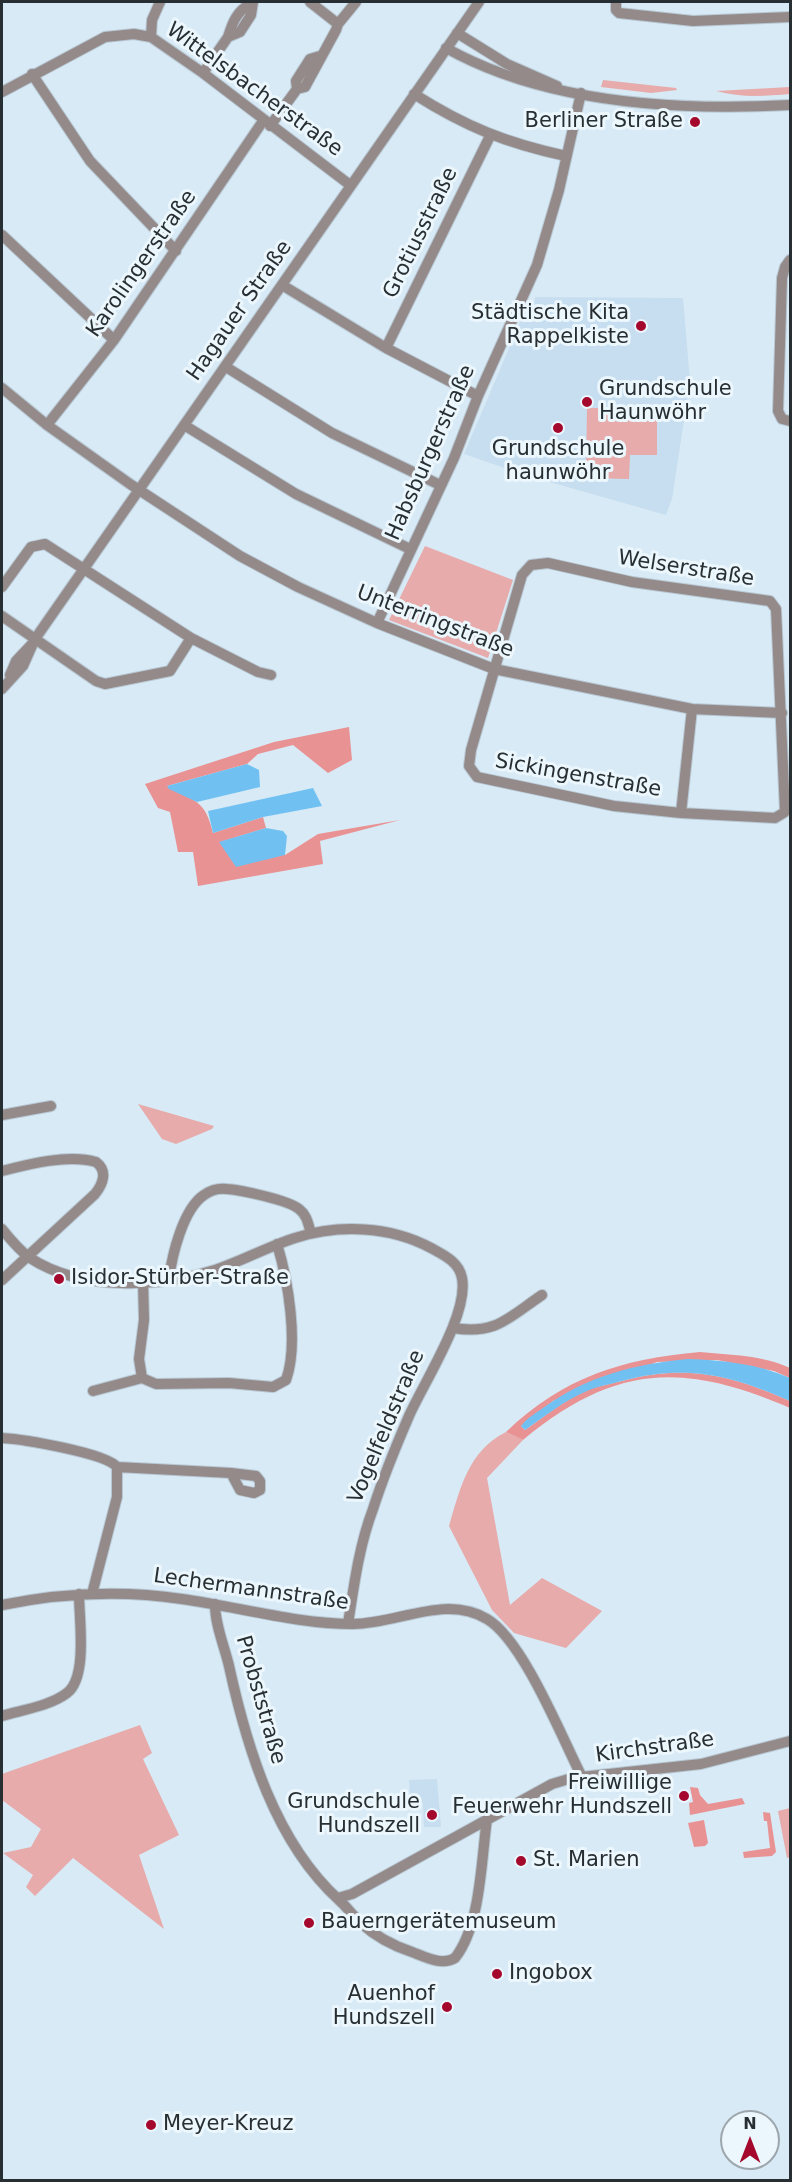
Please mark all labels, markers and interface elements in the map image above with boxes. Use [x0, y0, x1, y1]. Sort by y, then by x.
street label: Wittelsbacherstraße [161, 18, 347, 162]
place label: Berliner Straße [525, 109, 683, 135]
marker: Berliner Straße [688, 115, 702, 129]
street label: Grotiusstraße [378, 163, 464, 303]
street label: Karolingerstraße [82, 186, 202, 342]
street label: Hagauer Straße [182, 236, 298, 386]
place label: Städtische Kita Rappelkiste [471, 301, 629, 351]
marker: Städtische Kita Rappelkiste [634, 319, 648, 333]
street label: Habsburgerstraße [381, 361, 481, 545]
place label: Grundschule Haunwöhr [599, 377, 732, 427]
marker: Grundschule Haunwöhr [580, 395, 594, 409]
marker: Grundschule haunwöhr [551, 421, 565, 435]
place label: Grundschule haunwöhr [492, 437, 624, 487]
street label: Welserstraße [616, 546, 756, 592]
street label: Unterringstraße [353, 580, 517, 664]
street label: Sickingenstraße [493, 749, 663, 803]
place label: Isidor-Stürber-Straße [71, 1266, 289, 1292]
marker: Isidor-Stürber-Straße [52, 1272, 66, 1286]
street label: Vogelfeldstraße [343, 1347, 431, 1507]
street label: Lechermannstraße [152, 1564, 350, 1616]
street label: Probststraße [230, 1633, 290, 1767]
street label: Kirchstraße [594, 1727, 716, 1769]
place label: Freiwillige Feuerwehr Hundszell [452, 1771, 672, 1821]
marker: Freiwillige Feuerwehr Hundszell [677, 1789, 691, 1803]
place label: Grundschule Hundszell [287, 1790, 420, 1840]
marker: Grundschule Hundszell [425, 1808, 439, 1822]
place label: St. Marien [533, 1848, 640, 1874]
marker: St. Marien [514, 1854, 528, 1868]
place label: Bauerngerätemuseum [321, 1910, 556, 1936]
marker: Bauerngerätemuseum [302, 1916, 316, 1930]
place label: Ingobox [509, 1961, 593, 1987]
marker: Ingobox [490, 1967, 504, 1981]
place label: Auenhof Hundszell [333, 1982, 435, 2032]
marker: Auenhof Hundszell [440, 2000, 454, 2014]
north arrow [720, 2110, 780, 2170]
place label: Meyer-Kreuz [163, 2112, 293, 2138]
text: N [743, 2114, 757, 2133]
marker: Meyer-Kreuz [144, 2118, 158, 2132]

